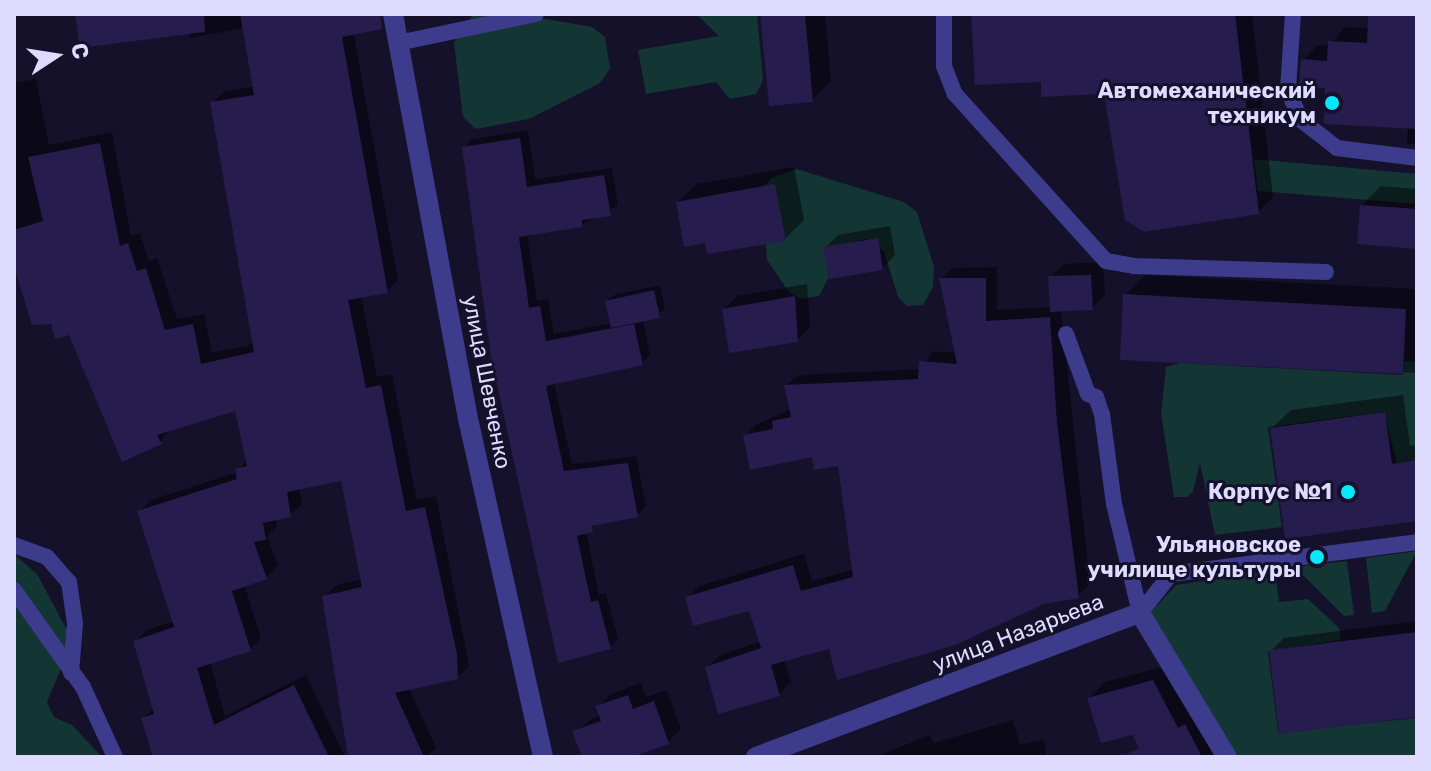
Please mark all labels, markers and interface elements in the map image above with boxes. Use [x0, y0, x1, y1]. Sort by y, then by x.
north arrow [16, 16, 96, 96]
text: С [65, 41, 95, 61]
place label: Автомеханический техникум [1098, 77, 1316, 128]
marker: Автомеханический техникум [1323, 94, 1341, 112]
street label: улица Шевченко [457, 293, 517, 471]
place label: Корпус №1 [1208, 479, 1332, 505]
marker: Корпус №1 [1339, 483, 1357, 501]
place label: Ульяновское училище культуры [1088, 531, 1301, 582]
marker: Ульяновское училище культуры [1308, 548, 1326, 566]
street label: улица Назарьева [929, 588, 1107, 678]

